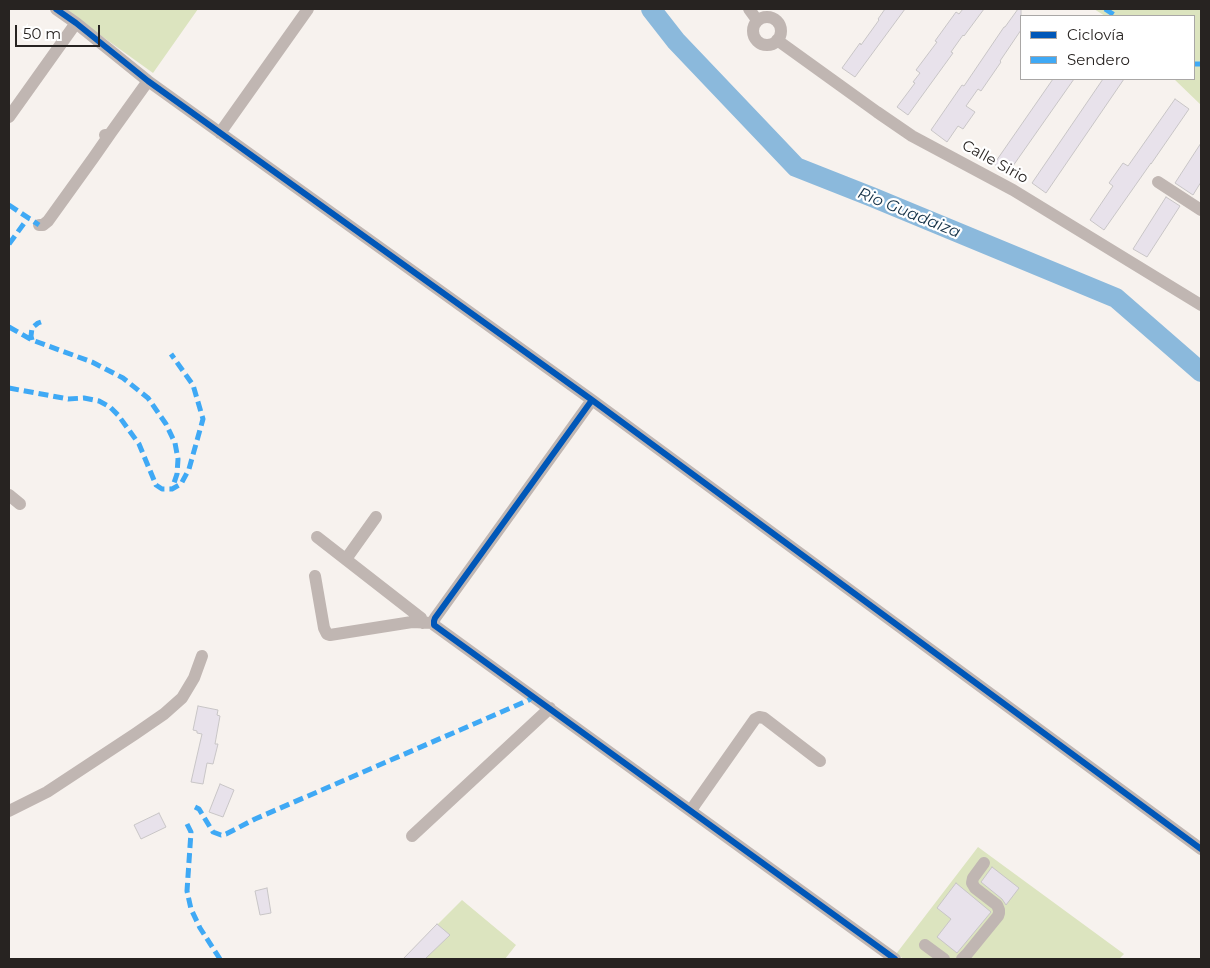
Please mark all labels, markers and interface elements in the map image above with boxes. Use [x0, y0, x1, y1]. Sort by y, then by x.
scale bar [18, 15, 102, 47]
legend [1020, 15, 1195, 80]
text: 50 m [23, 24, 61, 43]
text: Ciclovía [1067, 25, 1124, 44]
text: Sendero [1067, 50, 1130, 69]
street label: Calle Sirio [959, 136, 1031, 188]
water label: Rio Guadaiza [855, 184, 963, 242]

